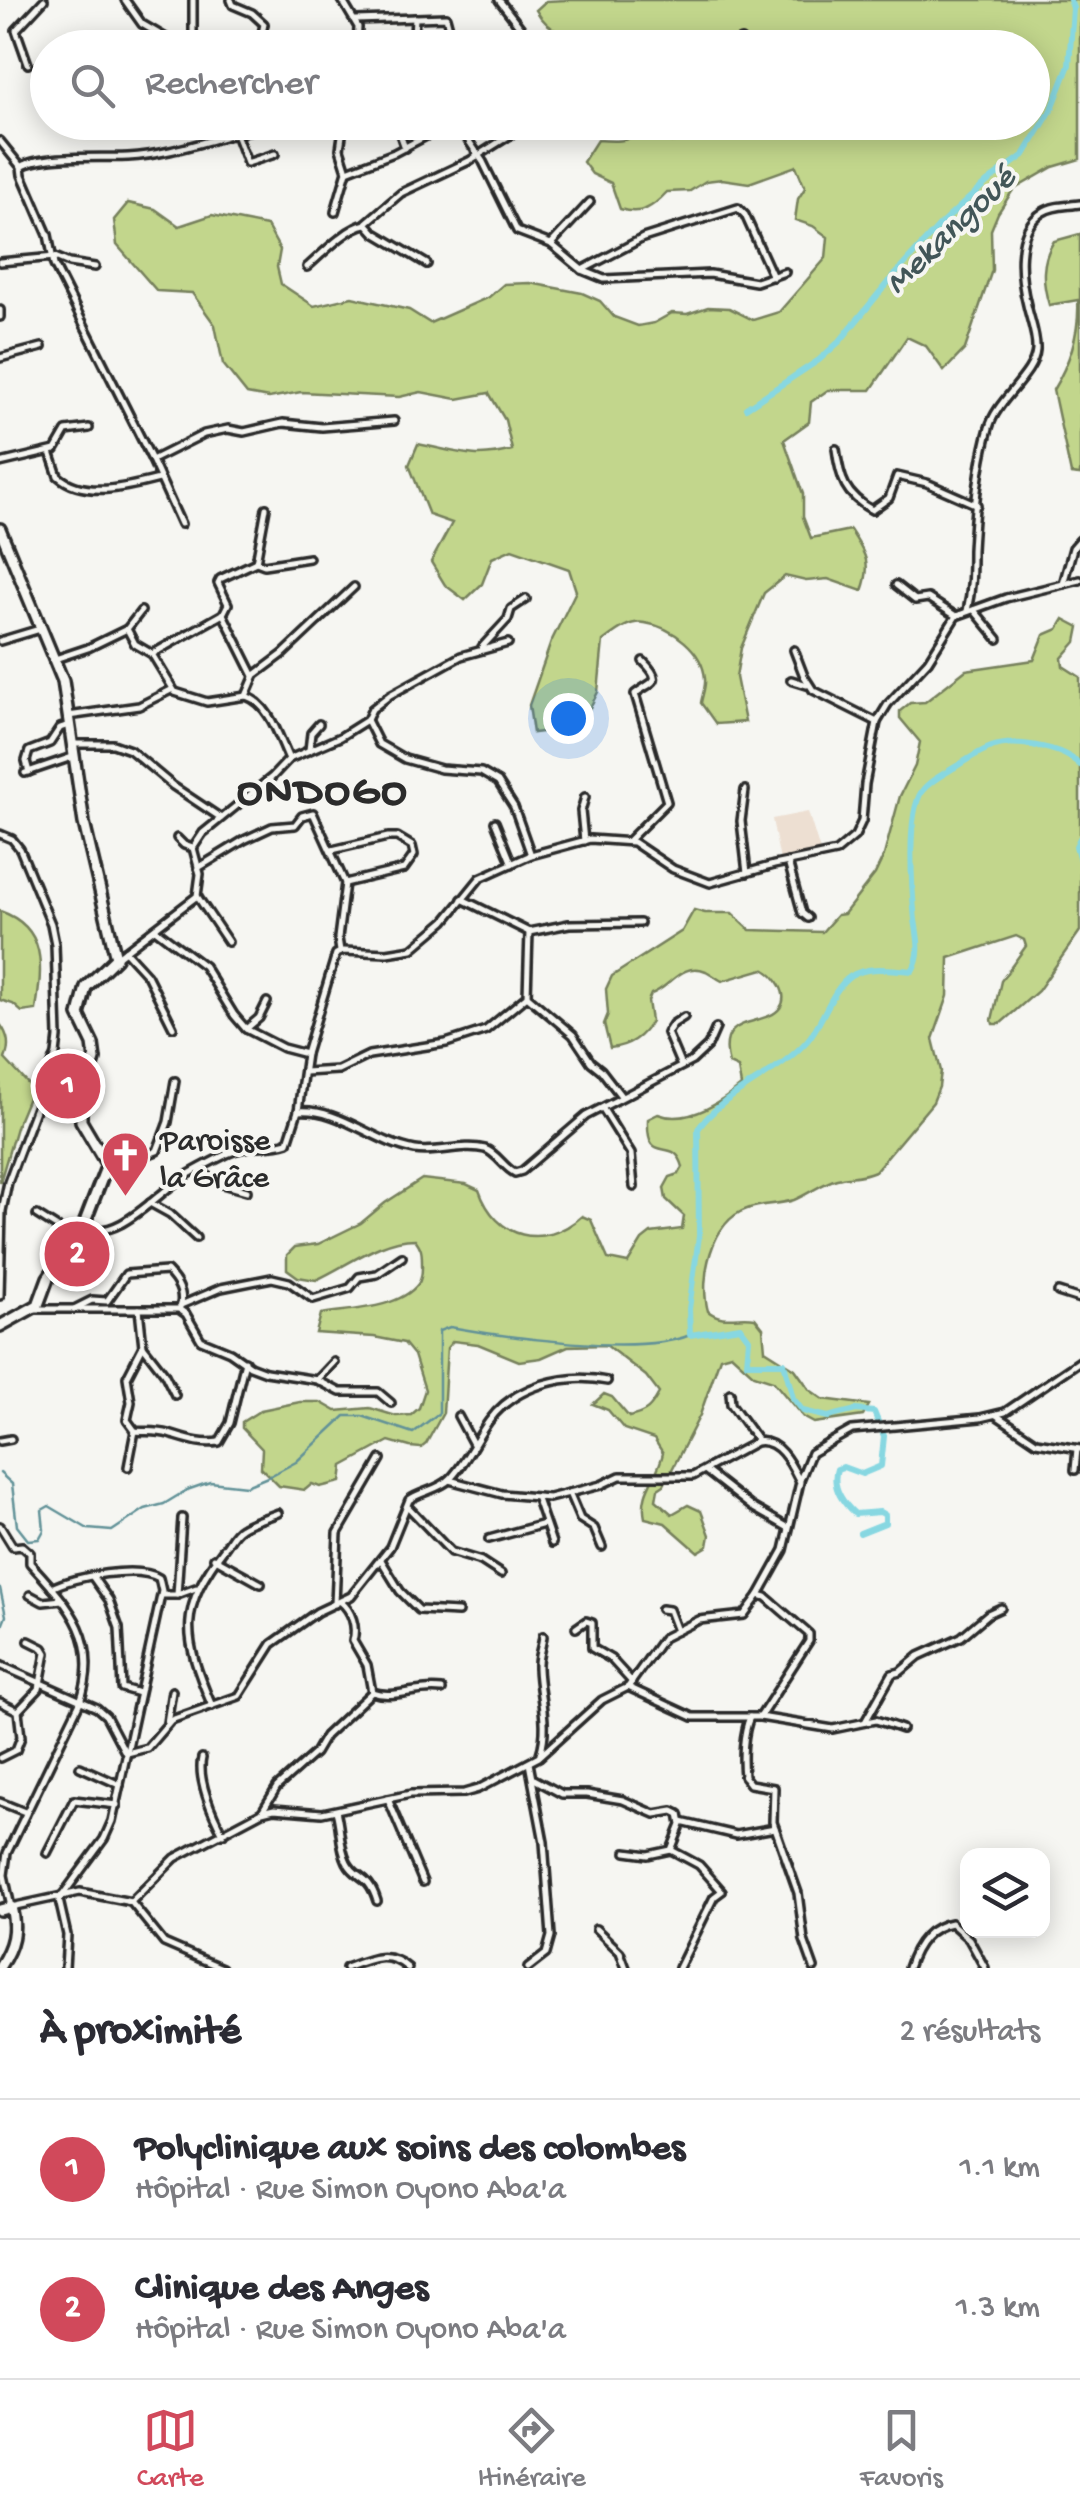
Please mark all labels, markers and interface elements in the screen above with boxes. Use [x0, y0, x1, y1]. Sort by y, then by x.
search box [30, 30, 1050, 140]
icon: search [65, 58, 120, 113]
text: Rechercher [145, 63, 317, 107]
water label: Mekangoué [878, 158, 1027, 305]
your location [543, 693, 594, 744]
district label: ONDOGO [237, 770, 409, 819]
pin: 1 [36, 1048, 100, 1124]
place label: Paroisse la Grâce [159, 1124, 271, 1199]
church icon: Paroisse la Grâce [99, 1130, 151, 1198]
pin: 2 [44, 1216, 110, 1292]
map controls [960, 1848, 1050, 1938]
button: layers [960, 1848, 1050, 1938]
text: À proximité [40, 2009, 241, 2058]
text: 2 résultats [899, 2014, 1040, 2052]
text: Polyclinique aux soins des colombes [135, 2128, 685, 2172]
text: 1 [66, 2150, 79, 2188]
text: 1.1 km [960, 2150, 1040, 2188]
text: Hôpital · Rue Simon Oyono Aba'a [135, 2172, 566, 2210]
text: Clinique des Anges [135, 2268, 428, 2312]
text: 2 [65, 2290, 80, 2328]
text: 1.3 km [956, 2290, 1040, 2328]
text: Hôpital · Rue Simon Oyono Aba'a [135, 2312, 566, 2350]
tab: Carte [137, 2403, 204, 2496]
tab: Itinéraire [478, 2403, 586, 2496]
tab: Favoris [860, 2403, 943, 2496]

